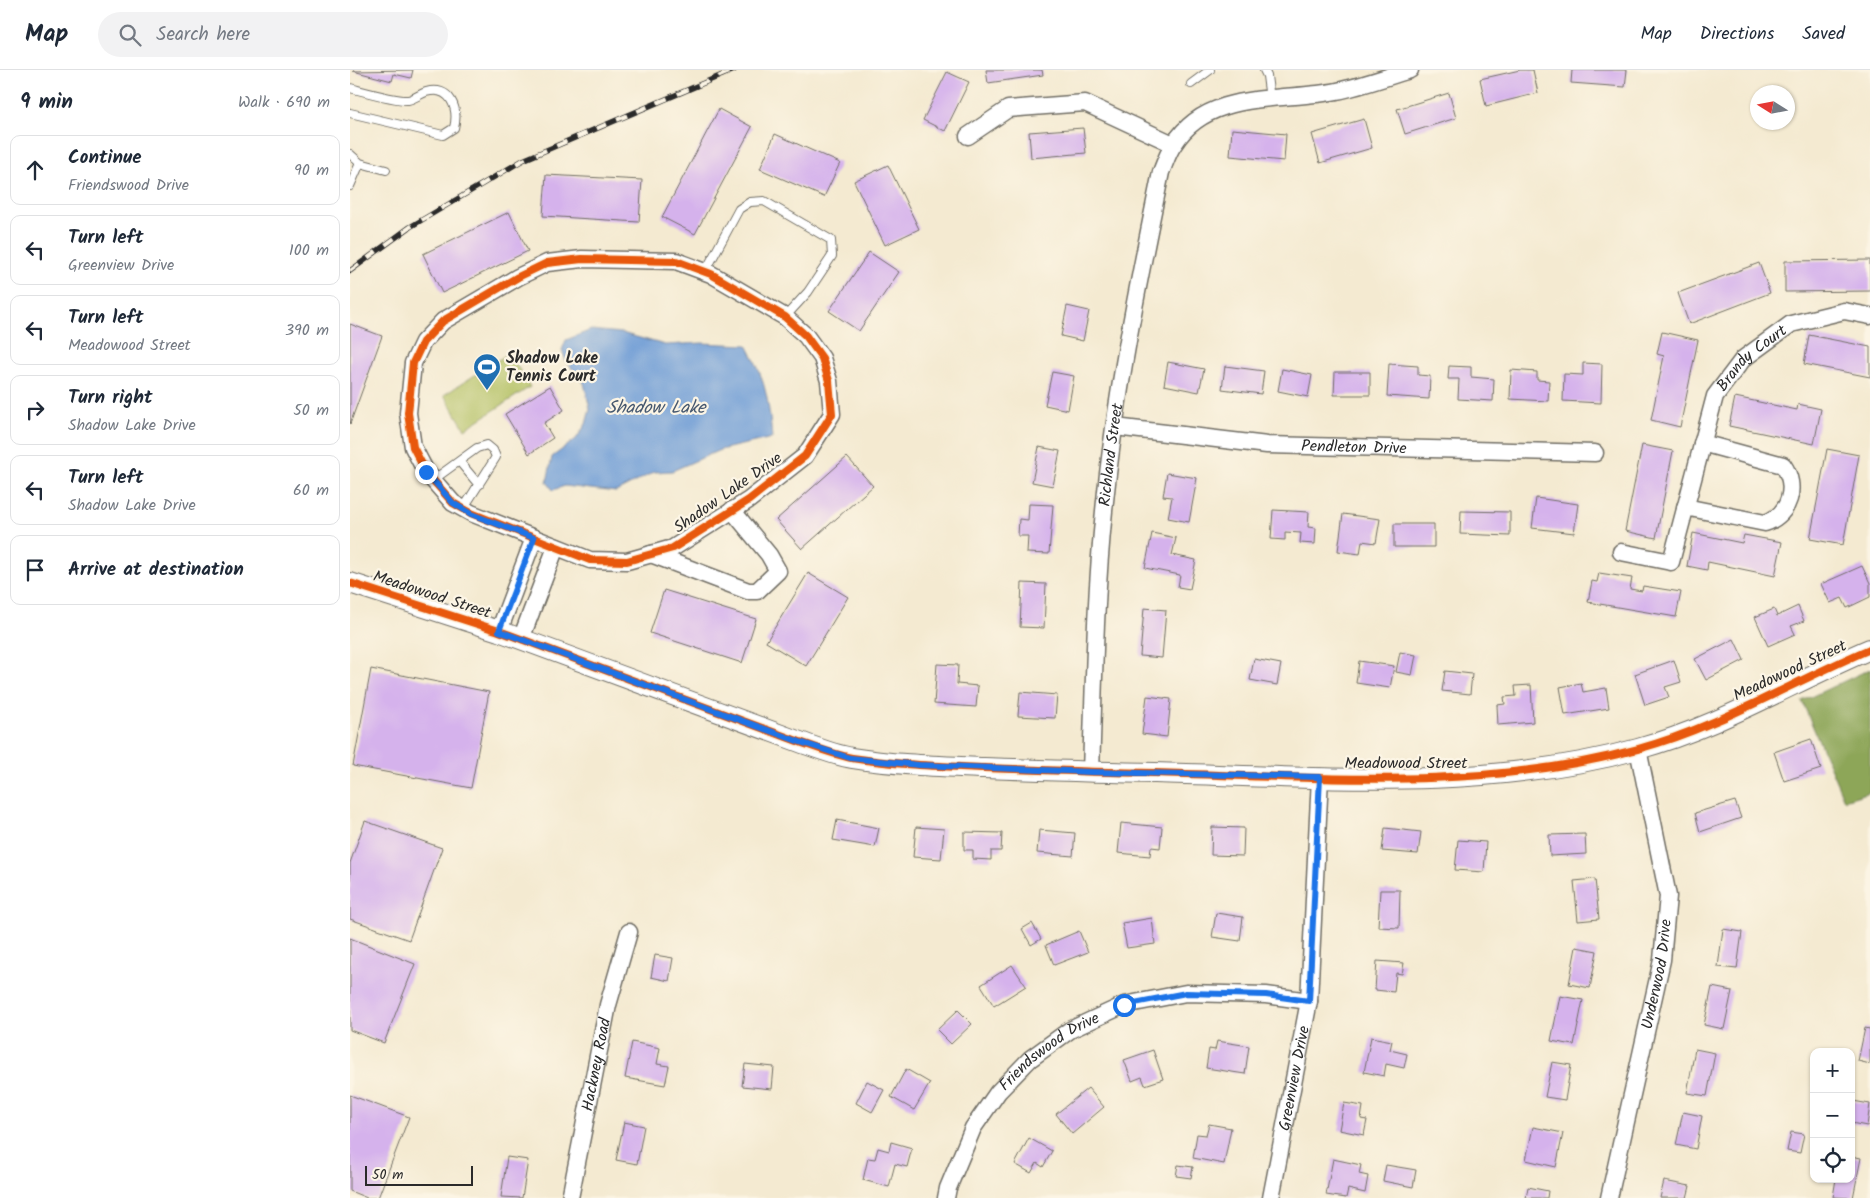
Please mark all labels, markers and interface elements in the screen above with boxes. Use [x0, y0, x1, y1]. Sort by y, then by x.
search box [98, 12, 448, 57]
text: Map [25, 15, 68, 54]
text: Search here [156, 20, 250, 50]
text: Map [1640, 20, 1672, 49]
text: Directions [1700, 20, 1774, 49]
text: Saved [1802, 20, 1845, 49]
icon: search [116, 21, 144, 49]
north arrow [1750, 85, 1795, 130]
text: 9 min [20, 86, 73, 119]
text: Walk · 690 m [238, 90, 330, 115]
text: Continue [68, 143, 141, 173]
icon: ahead [21, 156, 49, 184]
text: 90 m [294, 158, 329, 183]
text: Friendswood Drive [68, 173, 189, 198]
text: Turn left [68, 223, 143, 253]
icon: left [21, 236, 49, 264]
text: 100 m [289, 238, 329, 263]
text: Greenview Drive [68, 253, 174, 278]
text: Turn left [68, 303, 143, 333]
icon: left [21, 316, 49, 344]
text: 390 m [285, 318, 329, 343]
street label: Brandy Court [1710, 318, 1793, 397]
text: Meadowood Street [68, 333, 191, 358]
place label: Shadow Lake Tennis Court [506, 346, 598, 389]
sports icon: Shadow Lake Tennis Court [472, 352, 502, 391]
text: Turn right [68, 383, 153, 413]
water label: Shadow Lake [607, 394, 707, 423]
icon: right [21, 396, 49, 424]
text: 50 m [293, 398, 329, 423]
street label: Richland Street [1092, 401, 1130, 508]
text: Shadow Lake Drive [68, 413, 196, 438]
street label: Pendleton Drive [1301, 433, 1407, 461]
street label: Shadow Lake Drive [669, 446, 787, 540]
route end [415, 461, 438, 484]
text: Turn left [68, 463, 143, 493]
icon: left [21, 476, 49, 504]
text: 60 m [293, 478, 329, 503]
text: Shadow Lake Drive [68, 493, 196, 518]
text: Arrive at destination [68, 555, 244, 585]
icon: arrive [21, 556, 49, 584]
street label: Meadowood Street [370, 564, 495, 626]
street label: Meadowood Street [1729, 633, 1852, 708]
street label: Meadowood Street [1345, 751, 1468, 776]
street label: Underwood Drive [1634, 918, 1678, 1032]
route start [1113, 994, 1136, 1017]
street label: Friendswood Drive [993, 1006, 1104, 1097]
street label: Hackney Road [575, 1015, 618, 1113]
street label: Greenview Drive [1272, 1024, 1316, 1133]
map controls [1810, 1048, 1855, 1183]
button: + [1810, 1048, 1855, 1093]
button: − [1810, 1093, 1855, 1138]
button: locate [1810, 1138, 1855, 1183]
scale bar [365, 1163, 472, 1186]
text: 50 m [372, 1164, 403, 1186]

